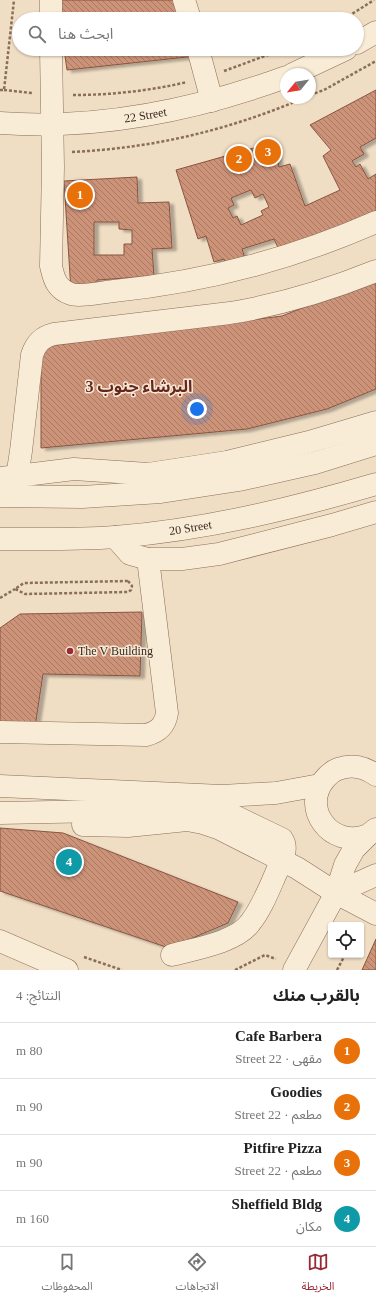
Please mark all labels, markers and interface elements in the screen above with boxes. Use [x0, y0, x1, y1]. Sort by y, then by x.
search box [12, 12, 364, 56]
icon: search [26, 23, 48, 45]
text: ابحث هنا [58, 26, 113, 42]
north arrow [280, 68, 316, 104]
street label: 22 Street [123, 104, 169, 126]
pin: 3 [255, 137, 281, 167]
pin: 2 [226, 144, 252, 174]
pin: 1 [67, 180, 93, 210]
district label: البرشاء جنوب 3 [86, 378, 192, 396]
your location [187, 399, 207, 419]
street label: 20 Street [168, 517, 213, 538]
place label: The V Building [78, 644, 153, 658]
marker: The V Building [65, 646, 75, 656]
pin: 4 [56, 847, 82, 877]
map controls [328, 922, 364, 958]
button: locate [328, 922, 364, 958]
text: بالقرب منك [273, 986, 360, 1005]
text: النتائج: 4 [16, 988, 61, 1003]
text: Cafe Barbera [235, 1028, 322, 1044]
text: 80 m [16, 1043, 42, 1058]
text: 1 [344, 1043, 350, 1058]
text: مقهى · 22 Street [235, 1051, 322, 1066]
text: Goodies [270, 1084, 322, 1100]
text: 90 m [16, 1099, 42, 1114]
text: 2 [344, 1099, 350, 1114]
text: مطعم · 22 Street [234, 1107, 322, 1122]
text: Pitfire Pizza [244, 1140, 322, 1156]
text: 90 m [16, 1155, 42, 1170]
text: 3 [344, 1155, 350, 1170]
text: مطعم · 22 Street [234, 1163, 322, 1178]
text: Sheffield Bldg [232, 1196, 322, 1212]
text: 160 m [16, 1211, 49, 1226]
text: 4 [344, 1211, 350, 1226]
text: مكان [296, 1219, 322, 1234]
tab: المحفوظات [42, 1251, 93, 1298]
tab: الاتجاهات [176, 1251, 219, 1298]
tab: الخريطة [302, 1251, 335, 1298]

